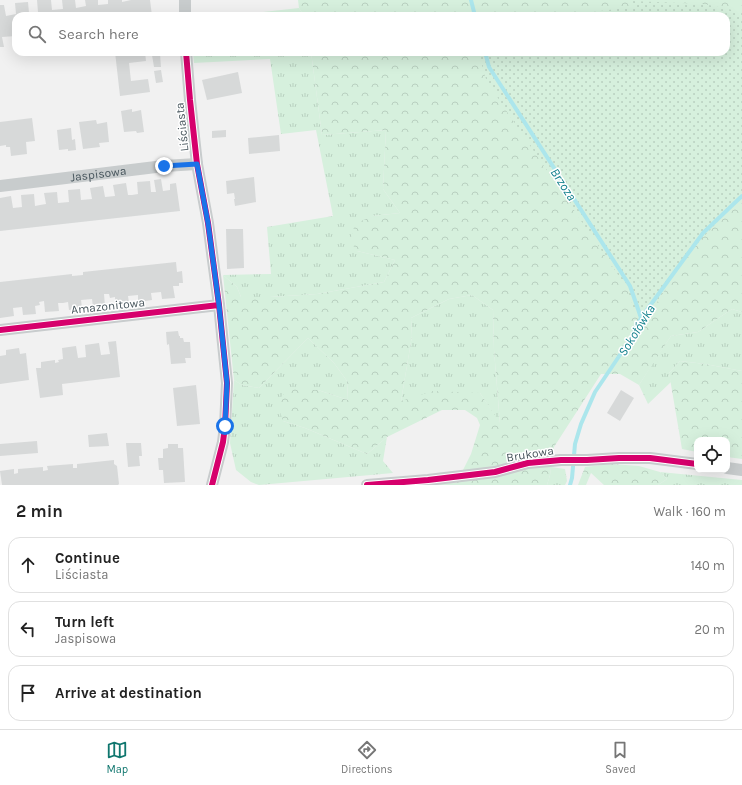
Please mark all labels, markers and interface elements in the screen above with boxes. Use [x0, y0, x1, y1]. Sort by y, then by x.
search box [12, 12, 730, 56]
icon: search [26, 23, 48, 45]
text: Search here [58, 25, 139, 43]
street label: Liściasta [172, 102, 192, 152]
route end [155, 157, 173, 175]
street label: Jaspisowa [69, 164, 127, 184]
water label: Brzoza [548, 165, 580, 204]
street label: Amazonitowa [70, 295, 146, 317]
water label: Sokołówka [615, 301, 658, 359]
route start [216, 417, 234, 435]
map controls [694, 437, 730, 473]
button: locate [694, 437, 730, 473]
street label: Brukowa [505, 443, 555, 465]
text: 2 min [16, 501, 63, 521]
text: Walk · 160 m [653, 504, 726, 519]
text: Continue [55, 549, 120, 567]
icon: ahead [17, 554, 39, 576]
text: 140 m [690, 558, 725, 573]
text: Liściasta [55, 567, 108, 582]
text: Turn left [55, 613, 114, 631]
icon: left [17, 618, 39, 640]
text: 20 m [695, 622, 725, 637]
text: Jaspisowa [55, 631, 116, 646]
icon: arrive [17, 682, 39, 704]
text: Arrive at destination [55, 684, 202, 702]
tab: Map [106, 739, 128, 776]
tab: Directions [341, 739, 393, 776]
tab: Saved [605, 739, 636, 776]

